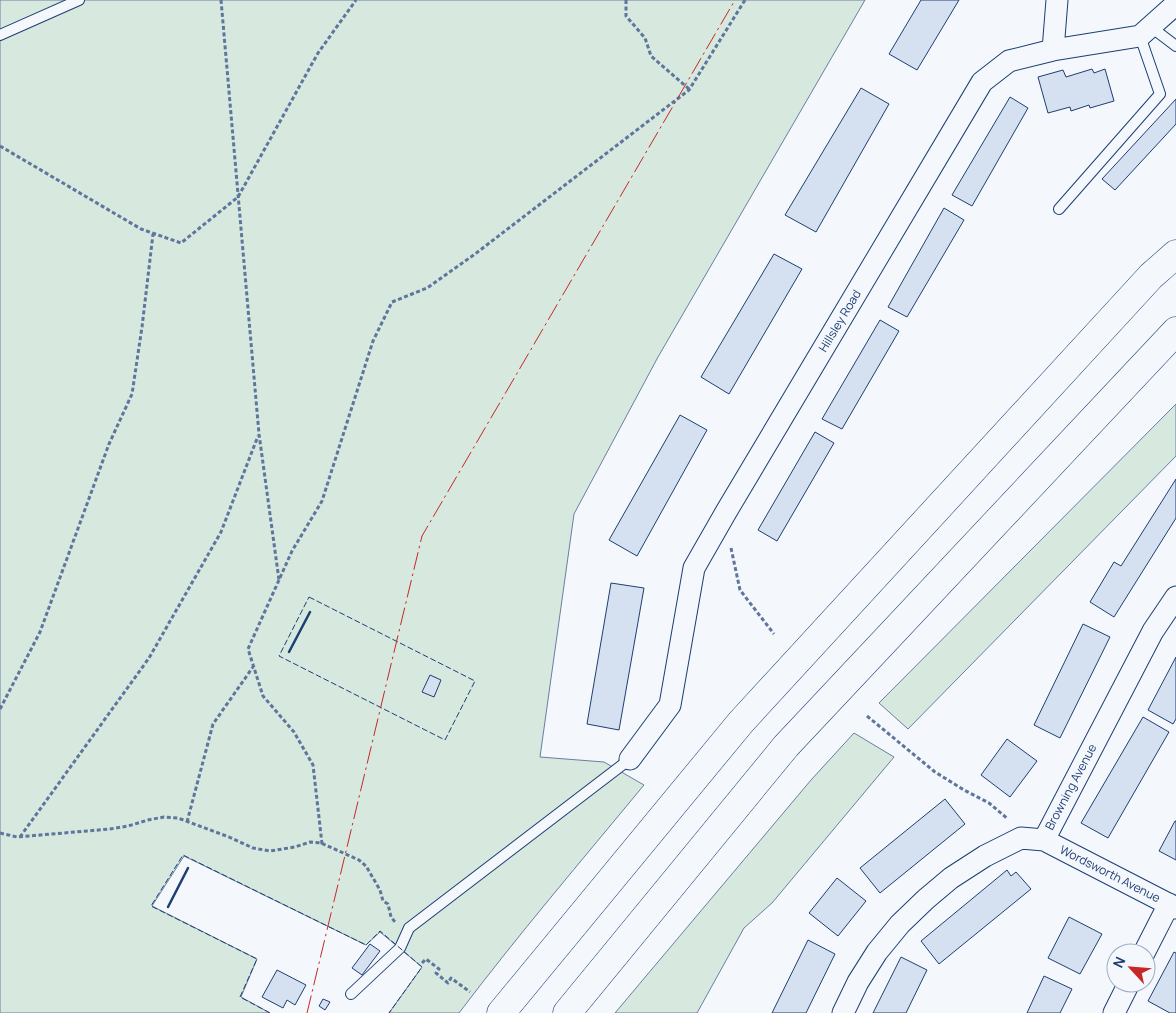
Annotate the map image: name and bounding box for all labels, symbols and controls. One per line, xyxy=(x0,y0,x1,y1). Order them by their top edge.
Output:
street label: Hillsley Road xyxy=(814,286,865,355)
street label: Browning Avenue xyxy=(1041,741,1100,833)
street label: Wordsworth Avenue xyxy=(1057,841,1163,906)
north arrow xyxy=(1106,943,1156,993)
text: N xyxy=(1108,953,1130,971)

